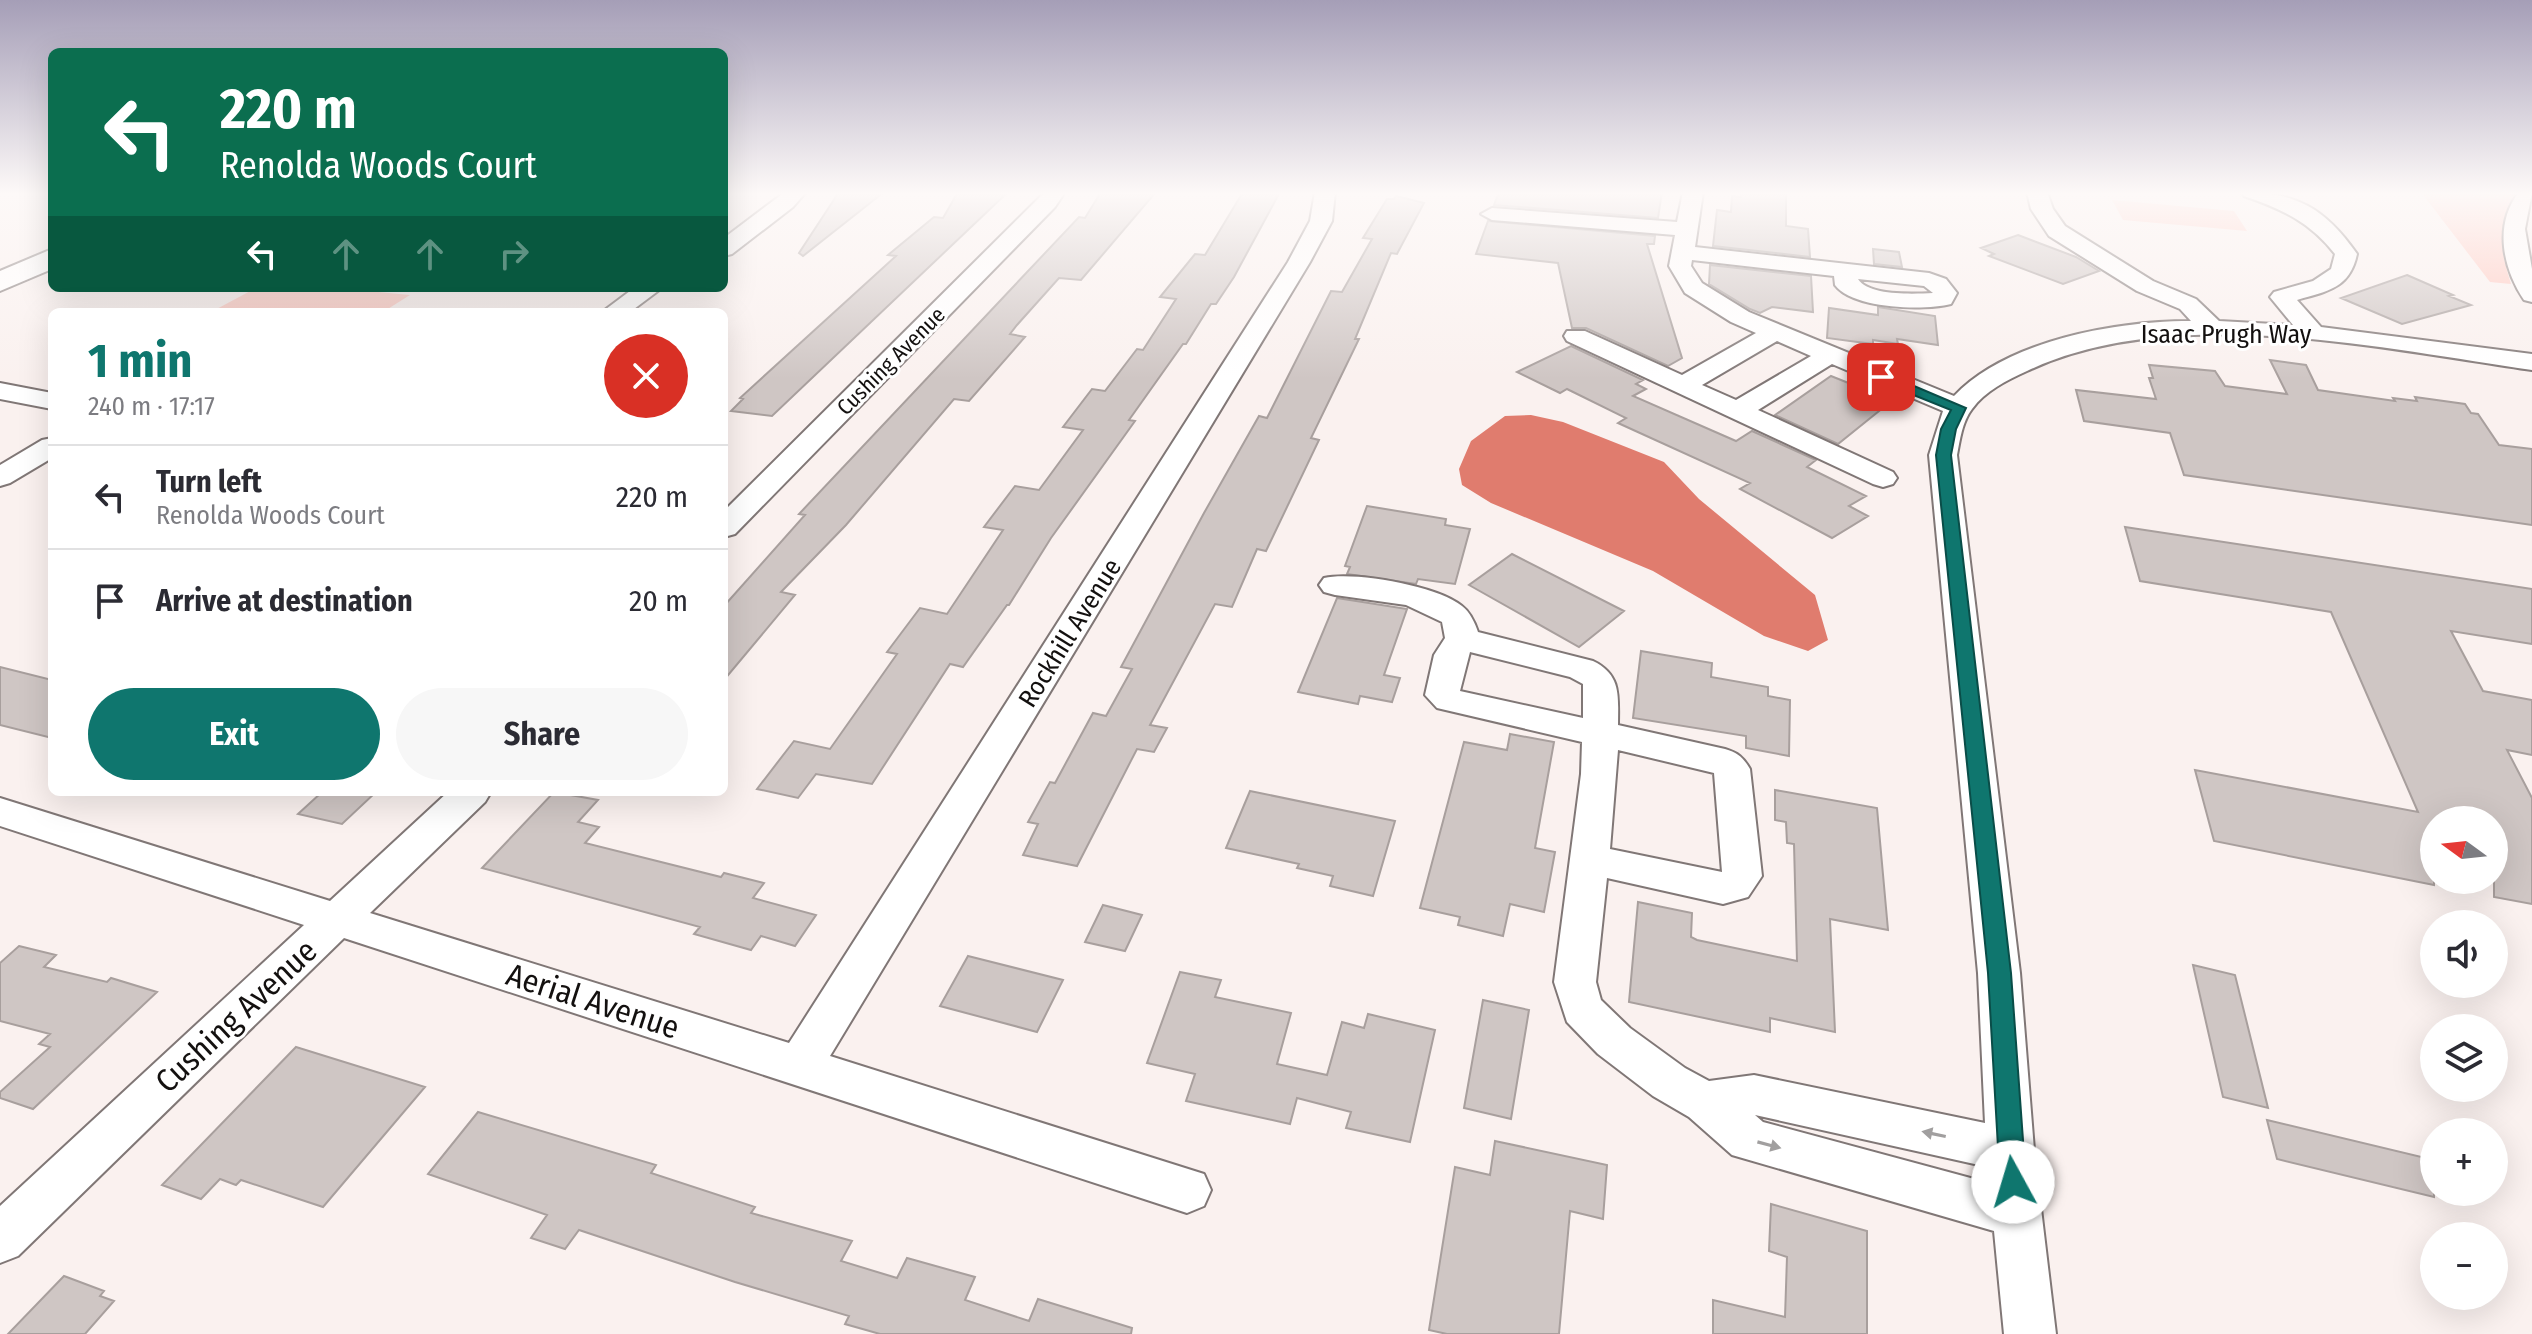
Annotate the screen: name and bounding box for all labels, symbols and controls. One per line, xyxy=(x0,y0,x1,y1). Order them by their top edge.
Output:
text: 220 m xyxy=(220,76,357,143)
icon: left xyxy=(88,80,192,184)
text: Renolda Woods Court xyxy=(220,144,537,188)
icon: left xyxy=(240,232,284,276)
icon: ahead xyxy=(324,232,368,276)
icon: ahead xyxy=(408,232,452,276)
icon: right xyxy=(492,232,536,276)
street label: Cushing Avenue xyxy=(831,301,951,421)
street label: Isaac Prugh Way xyxy=(2141,319,2312,350)
text: 1 min xyxy=(88,332,193,390)
button: close xyxy=(604,334,688,418)
pin xyxy=(1847,343,1915,411)
icon: arrive xyxy=(1859,355,1903,399)
text: 240 m · 17:17 xyxy=(88,391,215,422)
text: Turn left xyxy=(156,464,262,500)
icon: left xyxy=(88,475,132,519)
text: 220 m xyxy=(616,479,688,515)
text: Renolda Woods Court xyxy=(156,500,385,531)
street label: Rockhill Avenue xyxy=(1012,553,1128,713)
icon: arrive xyxy=(88,579,132,623)
text: Arrive at destination xyxy=(156,583,413,619)
text: 20 m xyxy=(629,583,688,619)
button: Exit xyxy=(88,688,380,780)
button: Share xyxy=(396,688,688,780)
north arrow xyxy=(2420,806,2508,894)
map controls xyxy=(2420,806,2508,1310)
button: sound xyxy=(2420,910,2508,998)
street label: Cushing Avenue xyxy=(147,932,325,1100)
street label: Aerial Avenue xyxy=(502,955,684,1047)
button: layers xyxy=(2420,1014,2508,1102)
button: + xyxy=(2420,1118,2508,1206)
one-way arrow xyxy=(1921,1127,1946,1140)
one-way arrow xyxy=(1757,1139,1781,1152)
position arrow xyxy=(1971,1140,2055,1224)
button: − xyxy=(2420,1222,2508,1310)

